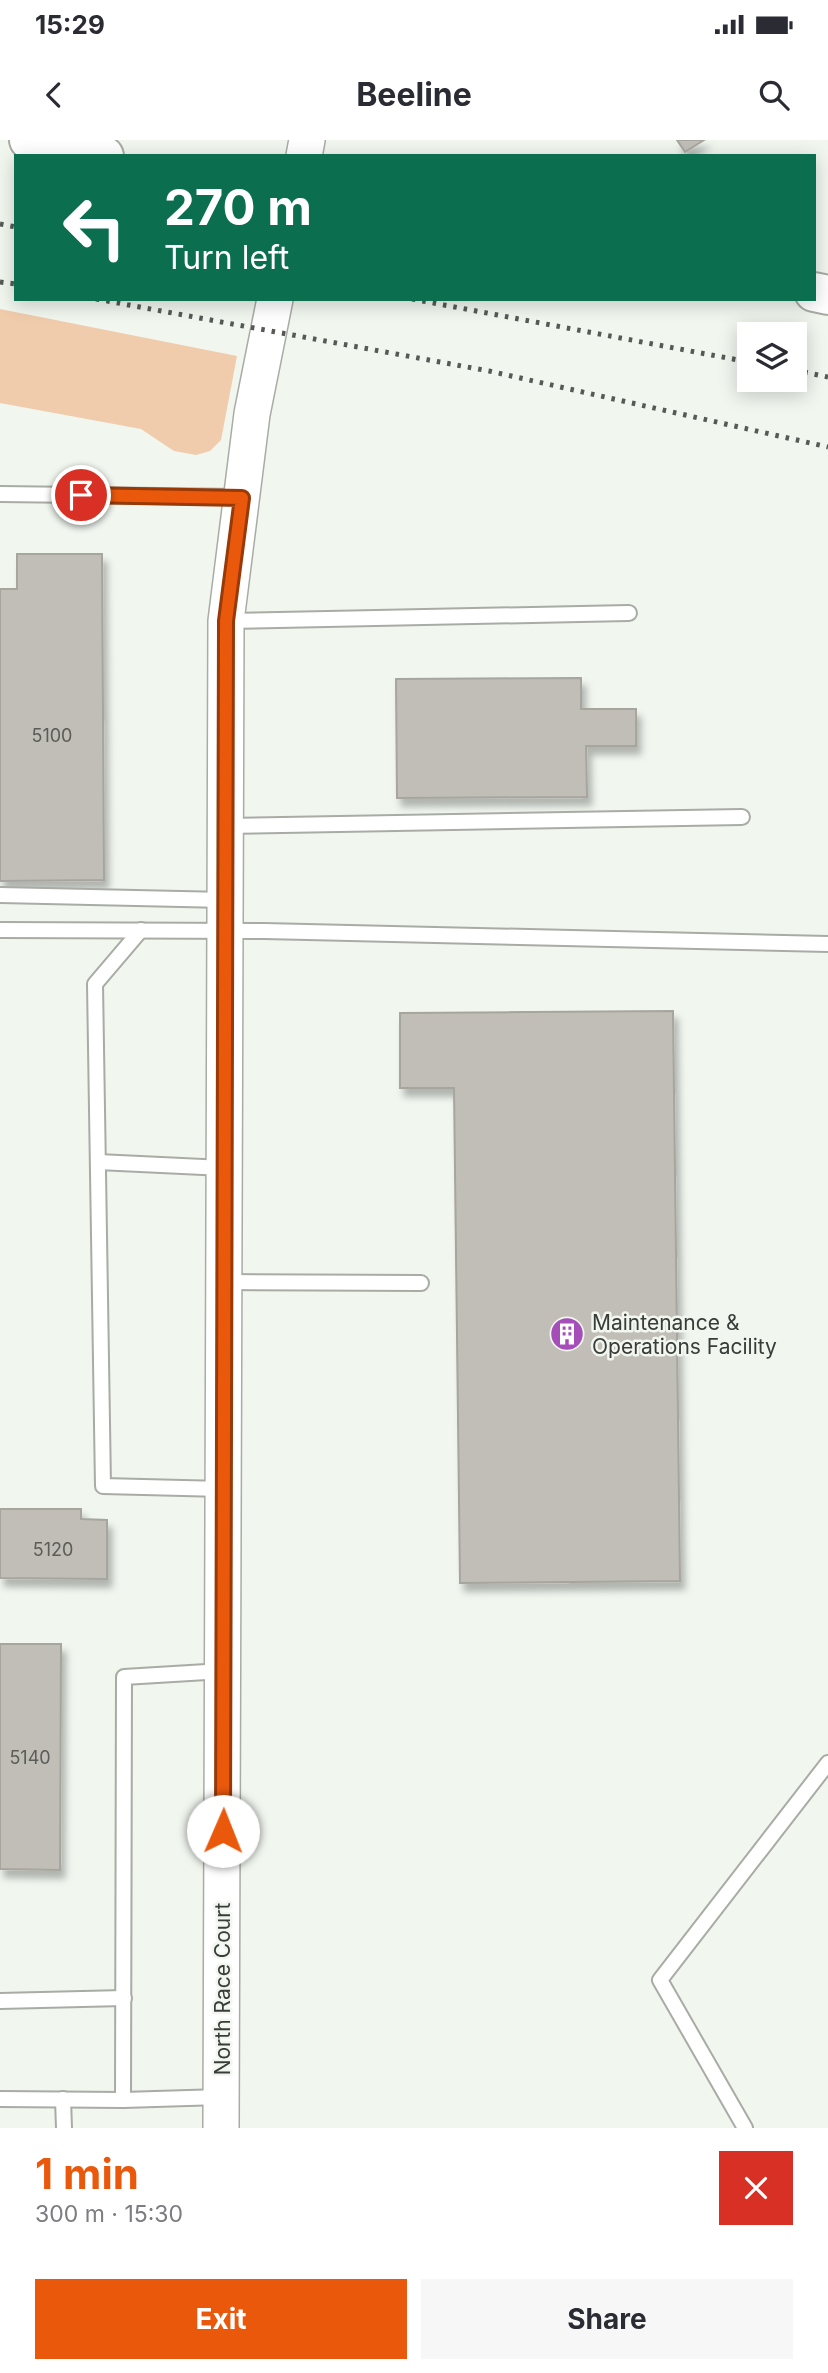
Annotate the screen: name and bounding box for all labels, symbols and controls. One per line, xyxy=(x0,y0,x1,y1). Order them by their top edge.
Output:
text: 15:29 xyxy=(35,9,105,40)
text: Beeline xyxy=(356,75,472,114)
icon: back xyxy=(35,76,73,114)
icon: search xyxy=(755,76,793,114)
text: 270 m xyxy=(164,178,312,237)
icon: left xyxy=(49,182,140,273)
text: Turn left xyxy=(164,238,289,277)
map controls xyxy=(737,322,807,392)
button: layers xyxy=(737,322,807,392)
pin xyxy=(51,465,111,525)
icon: arrive xyxy=(62,476,100,514)
house number: 5100 xyxy=(32,725,72,746)
place label: Maintenance & Operations Facility xyxy=(592,1310,777,1359)
building icon: Maintenance & Operations Facility xyxy=(548,1315,586,1353)
house number: 5120 xyxy=(33,1539,73,1560)
house number: 5140 xyxy=(9,1747,51,1768)
position arrow xyxy=(186,1794,260,1868)
street label: North Race Court xyxy=(210,1903,235,2075)
text: 1 min xyxy=(35,2148,139,2199)
button: close xyxy=(719,2151,793,2225)
text: 300 m · 15:30 xyxy=(35,2200,183,2228)
button: Exit xyxy=(35,2279,407,2359)
button: Share xyxy=(421,2279,793,2359)

